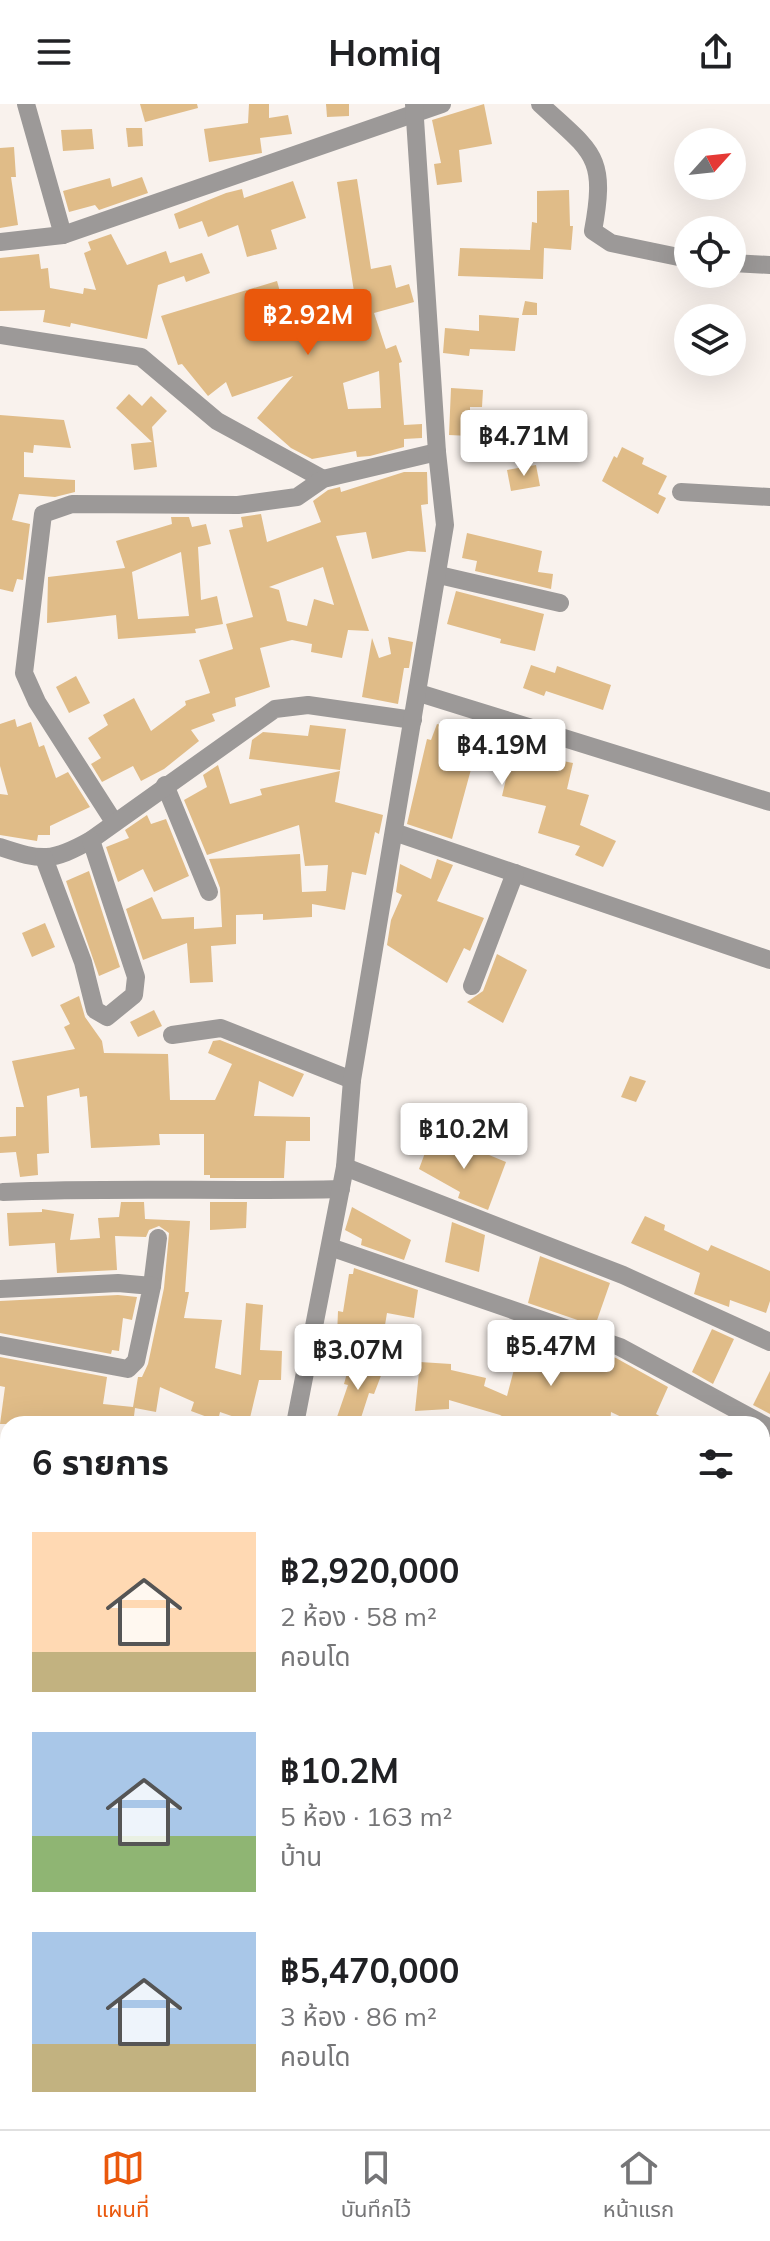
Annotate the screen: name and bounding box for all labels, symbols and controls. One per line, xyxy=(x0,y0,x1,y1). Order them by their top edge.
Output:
icon: menu xyxy=(32,30,76,74)
text: Homiq xyxy=(328,30,442,75)
icon: share xyxy=(694,30,738,74)
north arrow xyxy=(674,128,746,200)
map controls xyxy=(674,128,746,376)
button: locate xyxy=(674,216,746,288)
pin: ฿2.92M xyxy=(243,289,373,357)
text: ฿2.92M xyxy=(263,298,353,331)
button: layers xyxy=(674,304,746,376)
pin: ฿4.71M xyxy=(459,410,589,478)
text: ฿4.71M xyxy=(479,419,569,452)
pin: ฿4.19M xyxy=(437,719,567,787)
text: ฿4.19M xyxy=(457,728,547,761)
pin: ฿10.2M xyxy=(399,1103,529,1171)
text: ฿10.2M xyxy=(419,1112,509,1145)
pin: ฿5.47M xyxy=(486,1320,616,1388)
pin: ฿3.07M xyxy=(293,1324,423,1392)
text: ฿5.47M xyxy=(506,1329,596,1362)
text: ฿3.07M xyxy=(313,1333,403,1366)
text: 6 รายการ xyxy=(32,1441,169,1484)
icon: filters xyxy=(694,1442,738,1486)
text: ฿2,920,000 xyxy=(280,1549,459,1592)
icon: home xyxy=(96,1564,192,1660)
text: 2 ห้อง · 58 m² xyxy=(280,1600,437,1633)
text: คอนโด xyxy=(280,1640,351,1673)
text: ฿10.2M xyxy=(280,1749,399,1792)
icon: home xyxy=(96,1764,192,1860)
text: 5 ห้อง · 163 m² xyxy=(280,1800,452,1833)
text: บ้าน xyxy=(280,1840,322,1873)
text: ฿5,470,000 xyxy=(280,1949,459,1992)
icon: home xyxy=(96,1964,192,2060)
text: 3 ห้อง · 86 m² xyxy=(280,2000,437,2033)
text: คอนโด xyxy=(280,2040,351,2073)
tab: แผนที่ xyxy=(96,2146,149,2227)
tab: บันทึกไว้ xyxy=(341,2146,411,2227)
tab: หน้าแรก xyxy=(603,2146,674,2227)

